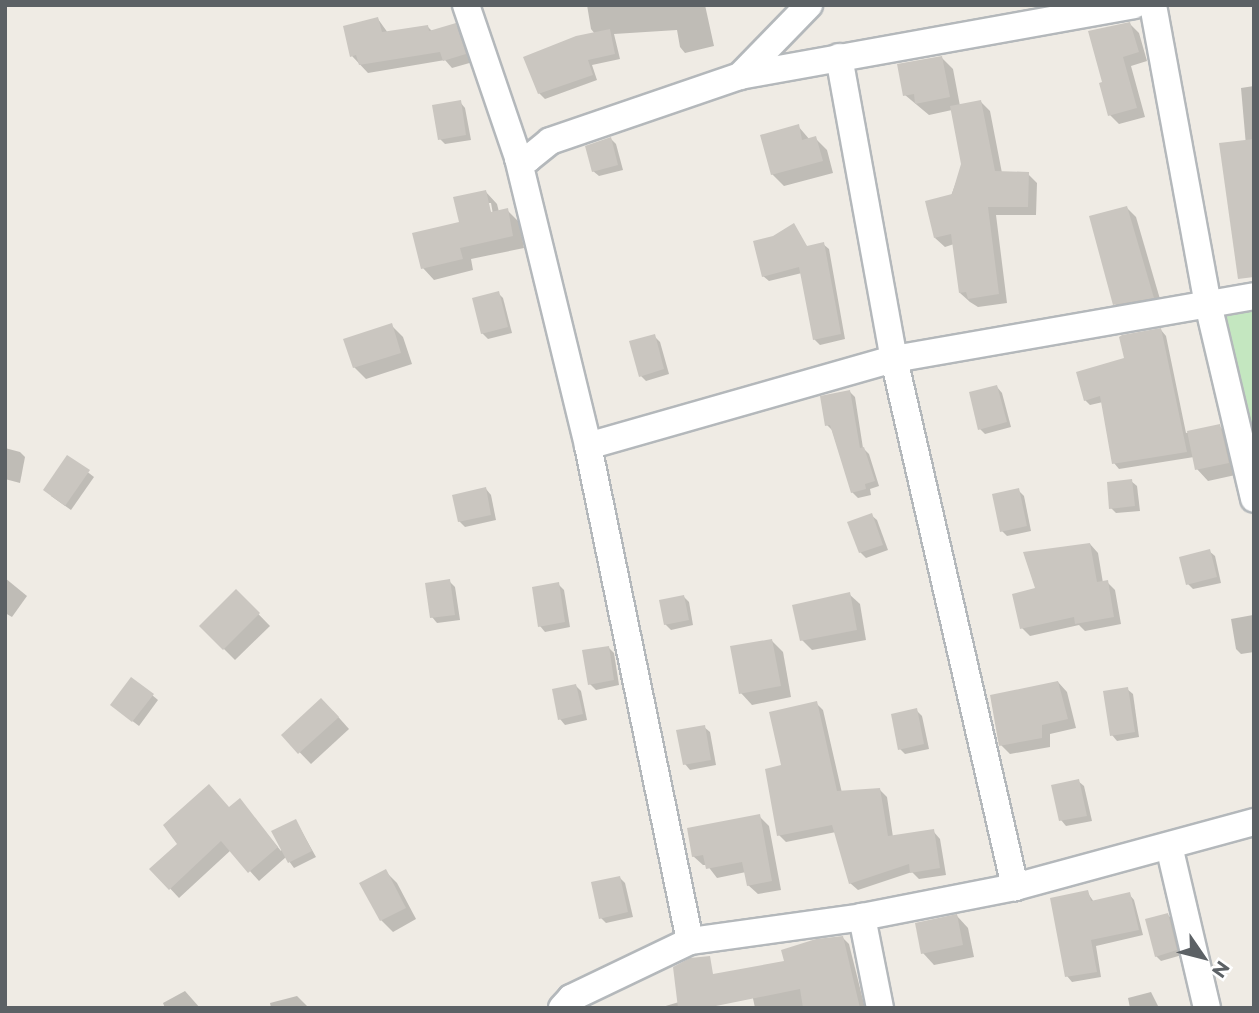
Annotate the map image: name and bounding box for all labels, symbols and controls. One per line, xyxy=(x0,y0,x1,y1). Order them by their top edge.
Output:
north arrow xyxy=(1168,922,1238,992)
text: N xyxy=(1207,956,1234,982)

